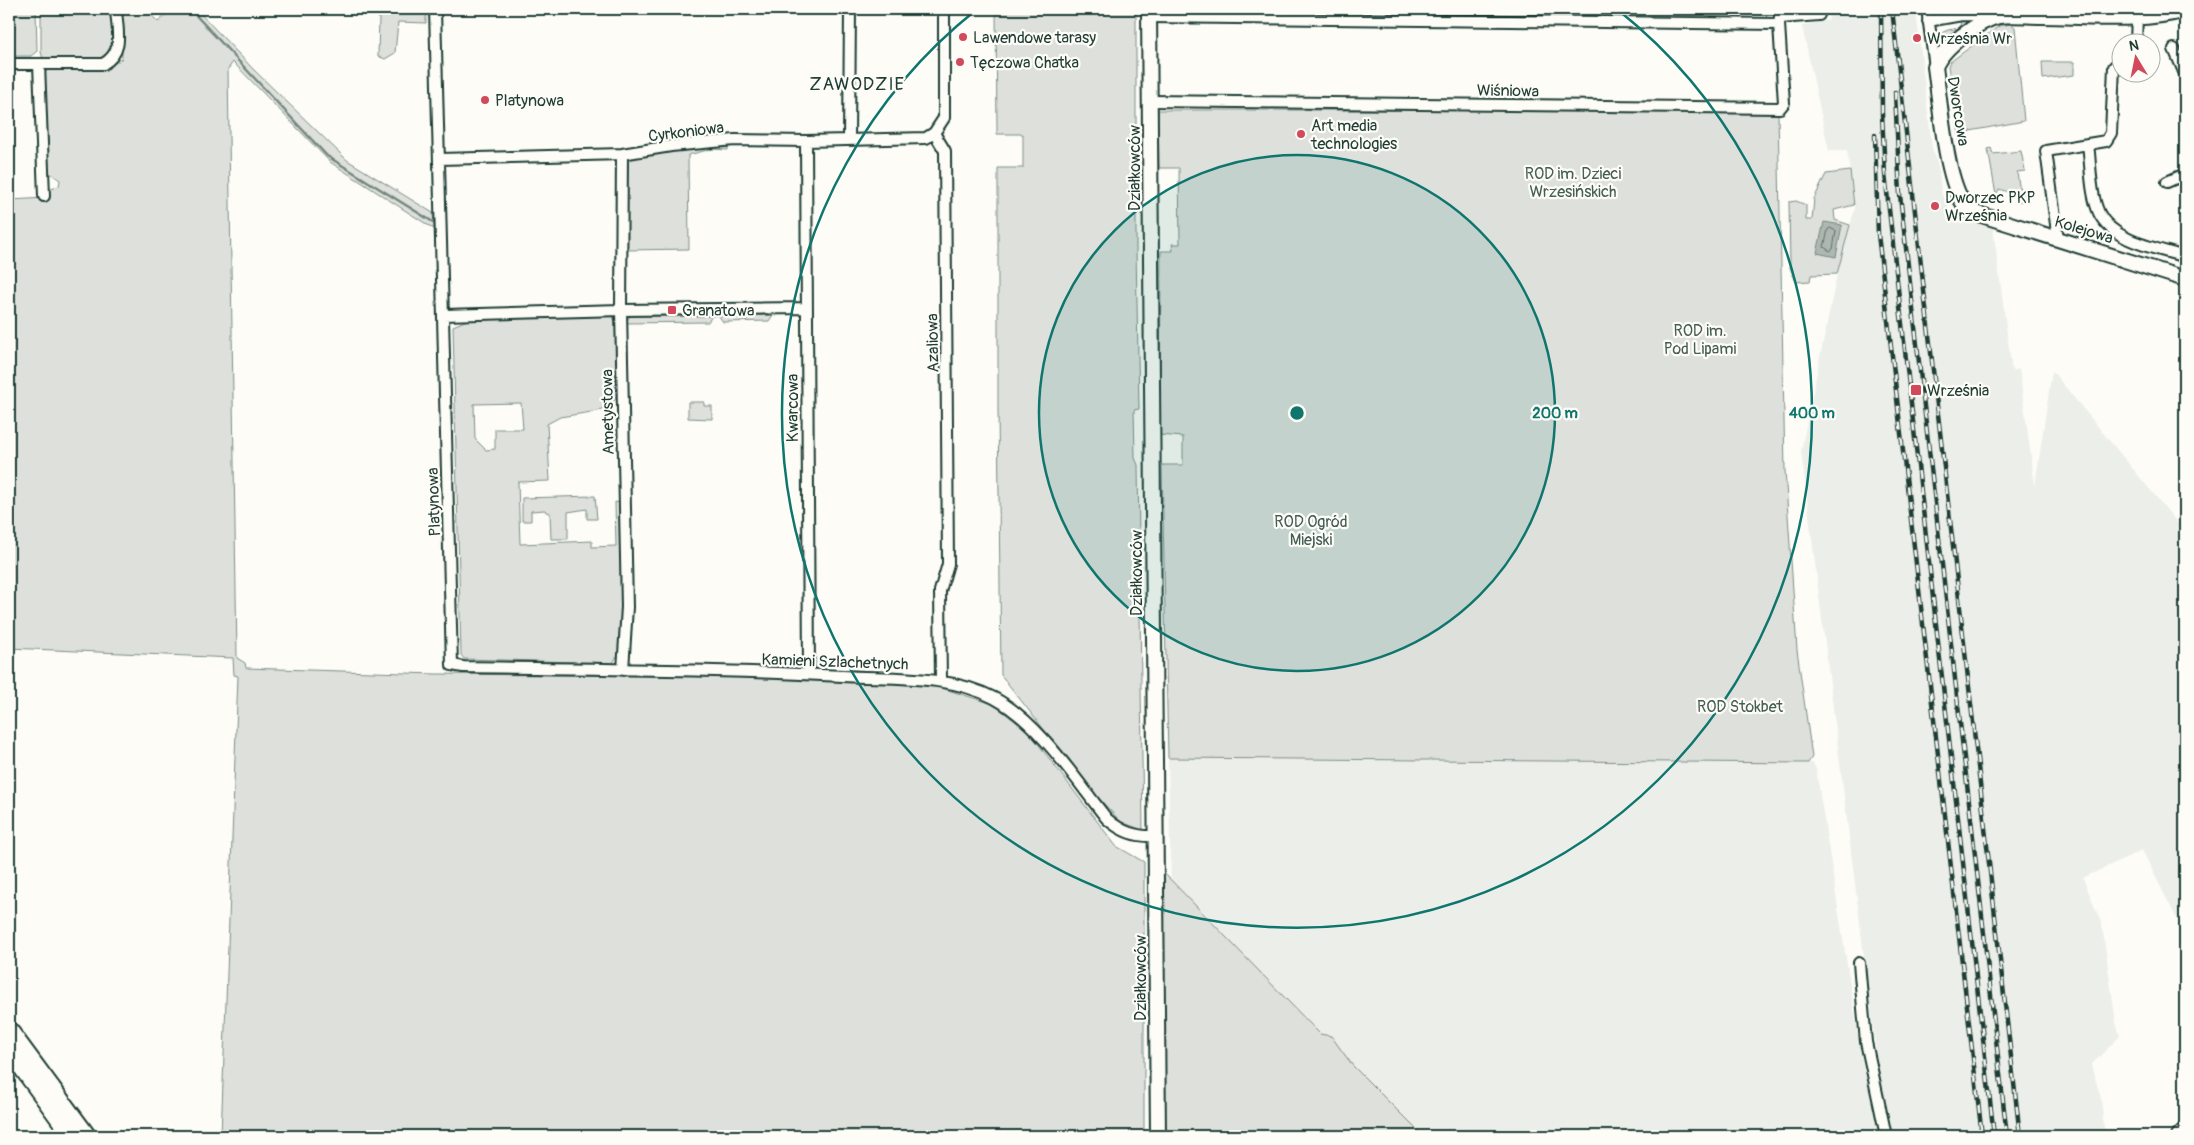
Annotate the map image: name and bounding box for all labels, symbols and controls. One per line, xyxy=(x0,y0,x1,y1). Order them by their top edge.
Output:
place label: Lawendowe tarasy xyxy=(973,28,1096,48)
place label: Września Wr xyxy=(1927,29,2012,49)
marker: Lawendowe tarasy xyxy=(957,31,969,43)
marker: Września Wr xyxy=(1911,32,1923,44)
north arrow xyxy=(2112,32,2162,82)
text: N xyxy=(2128,36,2140,55)
place label: Tęczowa Chatka xyxy=(970,53,1079,73)
marker: Tęczowa Chatka xyxy=(954,56,966,68)
district label: ZAWODZIE xyxy=(809,73,905,96)
street label: Dworcowa xyxy=(1943,75,1973,147)
street label: Wiśniowa xyxy=(1477,80,1539,102)
place label: Platynowa xyxy=(495,91,564,111)
marker: Platynowa xyxy=(479,94,491,106)
place label: Art media technologies xyxy=(1310,116,1397,154)
street label: Cyrkoniowa xyxy=(647,117,725,147)
street label: Działkowców xyxy=(1125,125,1145,211)
marker: Art media technologies xyxy=(1295,128,1307,140)
park label: ROD im. Dzieci Wrzesińskich xyxy=(1525,164,1621,202)
place label: Dworzec PKP Września xyxy=(1945,188,2035,226)
marker: Dworzec PKP Września xyxy=(1929,200,1941,212)
street label: Kolejowa xyxy=(2052,212,2115,248)
place label: Granatowa xyxy=(682,301,754,321)
marker: Granatowa xyxy=(666,304,678,316)
street label: Azaliowa xyxy=(922,313,944,373)
park label: ROD im. Pod Lipami xyxy=(1664,321,1736,359)
street label: Ametystowa xyxy=(597,369,619,455)
street label: Kwarcowa xyxy=(783,374,803,442)
place label: Września xyxy=(1927,381,1989,401)
marker: Września xyxy=(1909,383,1923,397)
centre of rings xyxy=(1288,404,1306,422)
text: 200 m xyxy=(1532,404,1578,423)
text: 400 m xyxy=(1789,404,1835,423)
street label: Platynowa xyxy=(423,467,445,537)
park label: ROD Ogród Miejski xyxy=(1274,512,1348,550)
street label: Działkowców xyxy=(1127,530,1147,616)
street label: Kamieni Szlachetnych xyxy=(761,649,909,675)
park label: ROD Stokbet xyxy=(1697,697,1784,717)
street label: Działkowców xyxy=(1131,935,1151,1021)

